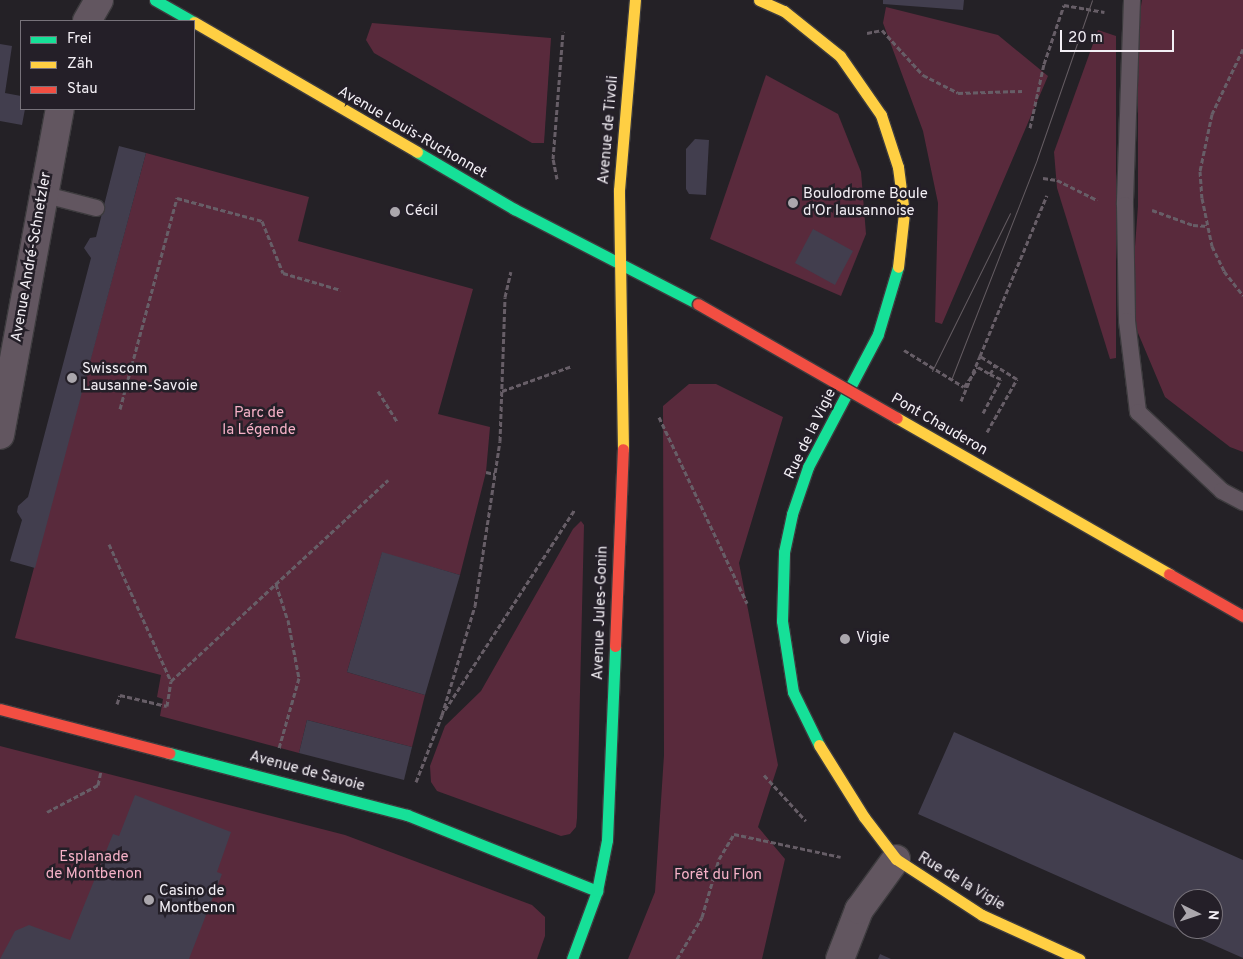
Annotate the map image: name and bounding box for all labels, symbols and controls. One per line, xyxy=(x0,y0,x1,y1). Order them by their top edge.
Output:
legend xyxy=(20,20,195,110)
scale bar xyxy=(1063,20,1177,52)
text: 20 m xyxy=(1068,29,1103,48)
text: Frei xyxy=(67,30,92,49)
text: Zäh xyxy=(67,55,93,74)
street label: Avenue de Tivoli xyxy=(595,74,623,186)
text: Stau xyxy=(67,80,98,99)
street label: Avenue Louis-Ruchonnet xyxy=(334,83,490,183)
street label: Avenue André-Schnetzler xyxy=(8,170,56,344)
place label: Boulodrome Boule d'Or lausannoise xyxy=(803,185,928,220)
marker: Boulodrome Boule d'Or lausannoise xyxy=(787,197,799,209)
place label: Cécil xyxy=(405,203,438,221)
marker: Cécil xyxy=(389,206,401,218)
place label: Swisscom Lausanne-Savoie xyxy=(82,360,198,395)
marker: Swisscom Lausanne-Savoie xyxy=(66,372,78,384)
street label: Rue de la Vigie xyxy=(781,386,841,482)
street label: Pont Chauderon xyxy=(888,390,990,460)
park label: Parc de la Légende xyxy=(222,404,296,439)
street label: Avenue Jules-Gonin xyxy=(590,545,612,681)
place label: Vigie xyxy=(856,630,890,648)
marker: Vigie xyxy=(838,632,852,646)
street label: Avenue de Savoie xyxy=(247,748,367,796)
park label: Esplanade de Montbenon xyxy=(46,848,142,883)
street label: Rue de la Vigie xyxy=(914,849,1008,915)
park label: Forêt du Flon xyxy=(674,867,762,885)
place label: Casino de Montbenon xyxy=(159,882,235,917)
north arrow xyxy=(1173,889,1223,939)
marker: Casino de Montbenon xyxy=(143,894,155,906)
text: N xyxy=(1204,909,1221,921)

